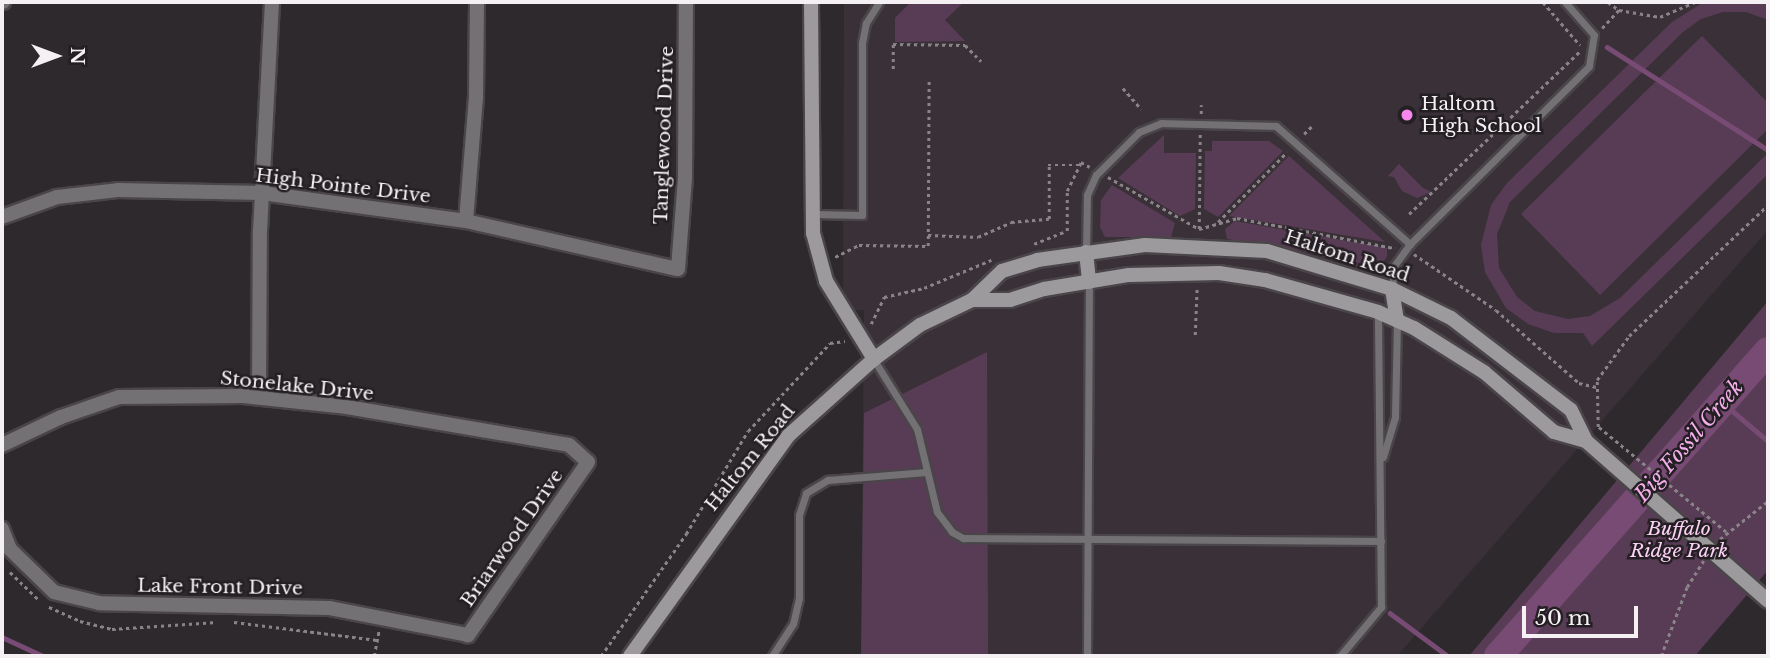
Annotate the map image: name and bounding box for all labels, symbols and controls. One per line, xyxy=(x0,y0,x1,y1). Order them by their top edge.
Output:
north arrow xyxy=(21,21,91,91)
street label: Tanglewood Drive xyxy=(649,45,679,225)
text: N xyxy=(66,47,89,65)
place label: Haltom High School xyxy=(1421,93,1541,137)
marker: Haltom High School xyxy=(1399,107,1415,123)
street label: High Pointe Drive xyxy=(254,164,432,208)
street label: Haltom Road xyxy=(1282,225,1412,287)
street label: Stonelake Drive xyxy=(219,367,375,405)
water label: Big Fossil Creek xyxy=(1629,375,1749,507)
street label: Haltom Road xyxy=(700,400,800,516)
street label: Briarwood Drive xyxy=(456,465,568,611)
park label: Buffalo Ridge Park xyxy=(1630,518,1728,562)
street label: Lake Front Drive xyxy=(137,574,303,600)
scale bar xyxy=(1525,592,1640,636)
text: 50 m xyxy=(1535,605,1590,631)

